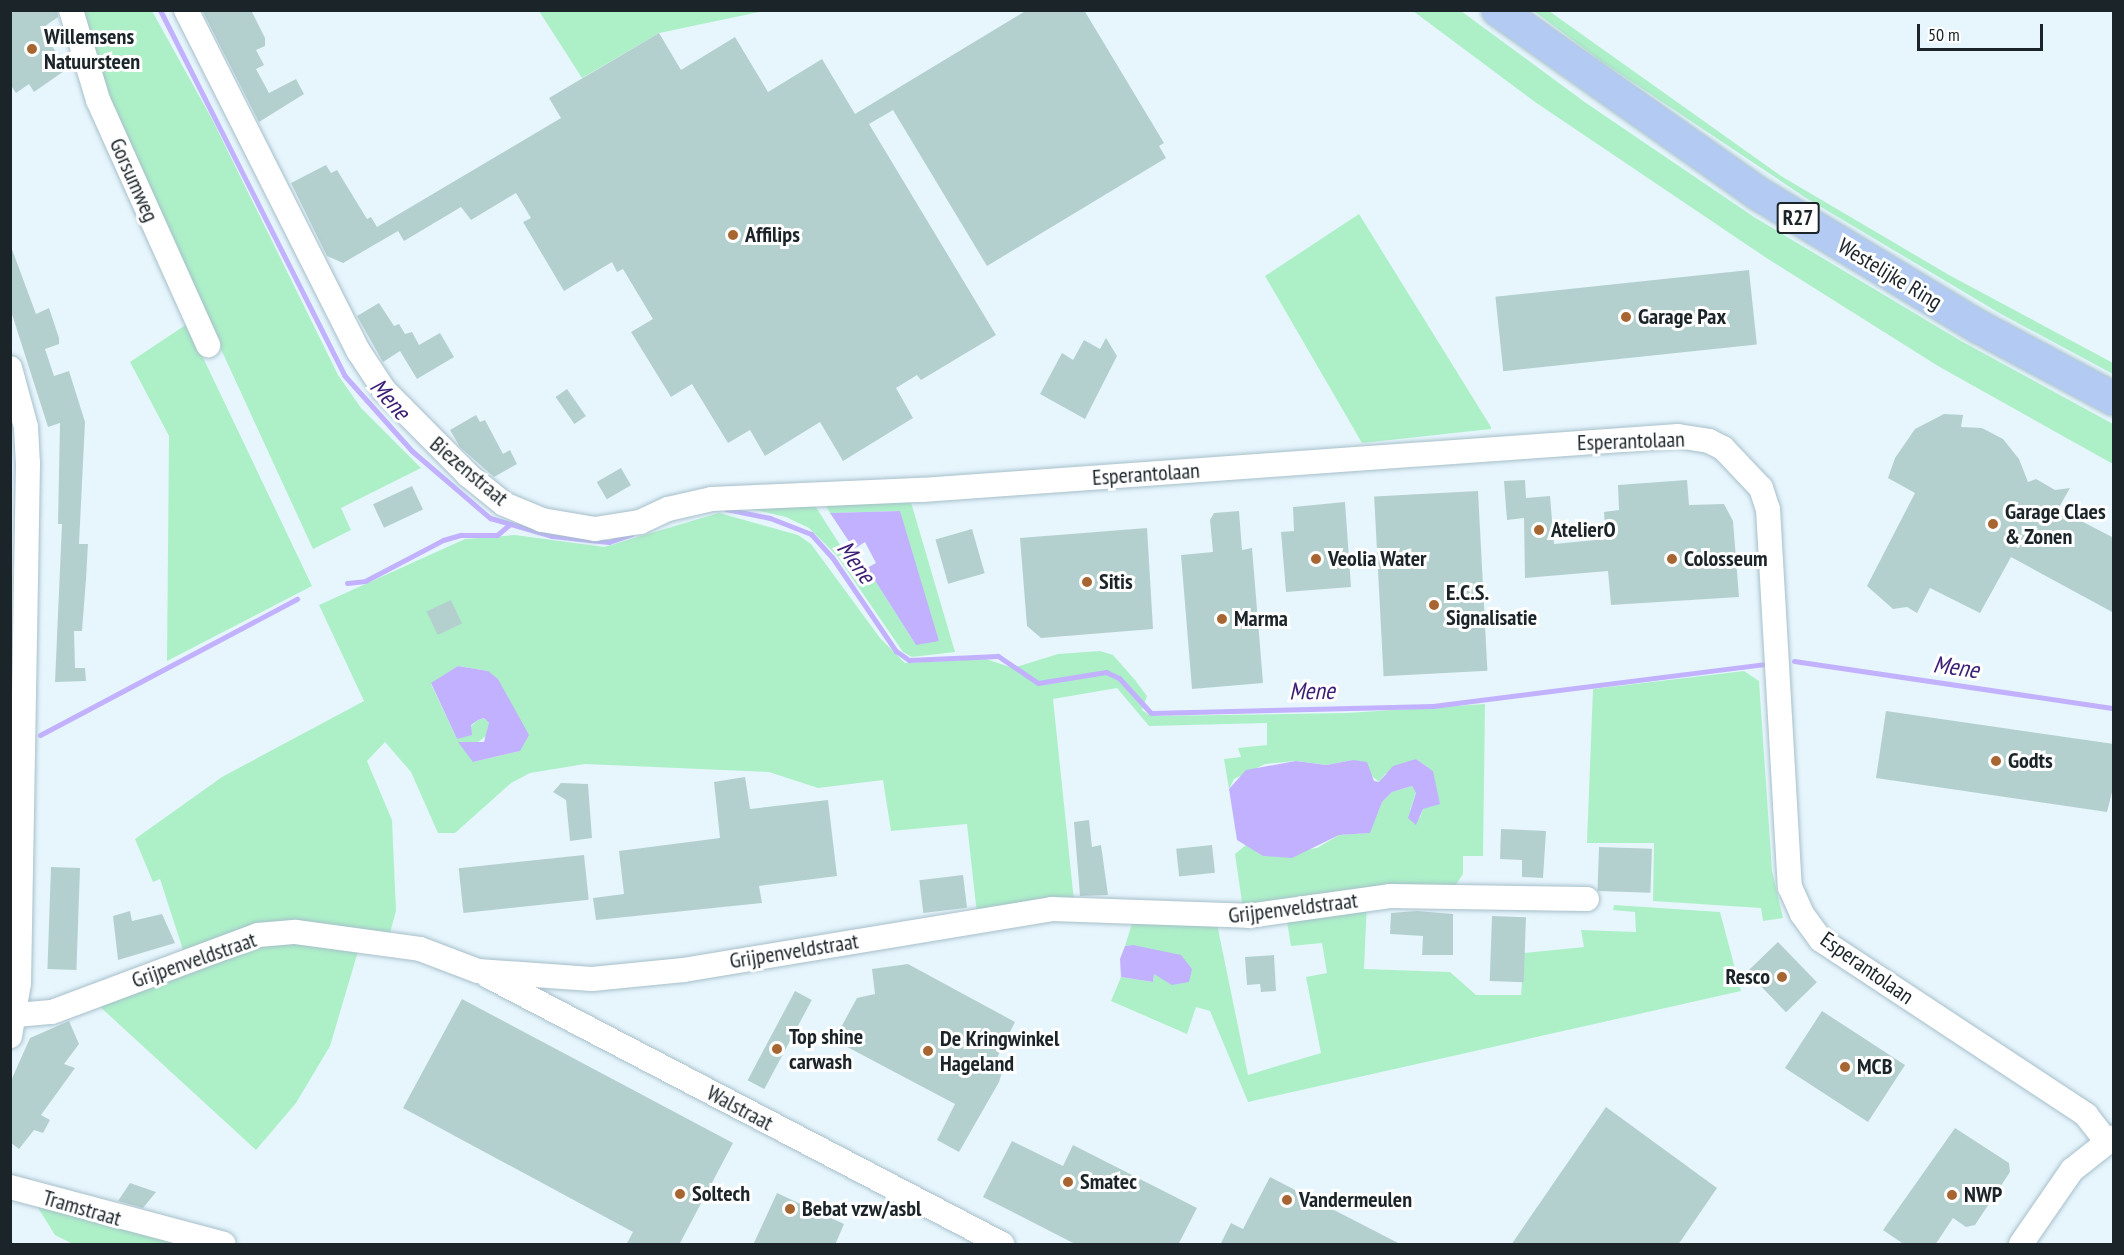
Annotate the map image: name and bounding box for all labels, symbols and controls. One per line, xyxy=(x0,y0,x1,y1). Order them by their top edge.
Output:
scale bar xyxy=(1920,12,2046,50)
place label: Willemsens Natuursteen xyxy=(44,23,140,74)
text: 50 m xyxy=(1928,23,1960,46)
marker: Willemsens Natuursteen xyxy=(25,42,39,56)
street label: Gorsumweg xyxy=(104,134,164,226)
road number: R27 xyxy=(1776,200,1820,236)
place label: Affilips xyxy=(745,222,800,248)
marker: Affilips xyxy=(726,228,740,242)
street label: Westelijke Ring xyxy=(1833,233,1947,315)
place label: Garage Pax xyxy=(1638,304,1726,330)
marker: Garage Pax xyxy=(1619,310,1633,324)
water label: Mene xyxy=(364,372,416,426)
street label: Esperantolaan xyxy=(1577,426,1685,456)
street label: Biezenstraat xyxy=(425,431,513,511)
street label: Esperantolaan xyxy=(1091,457,1201,491)
place label: Garage Claes & Zonen xyxy=(2005,498,2106,550)
place label: AtelierO xyxy=(1551,517,1616,543)
marker: Garage Claes & Zonen xyxy=(1986,517,2000,531)
marker: AtelierO xyxy=(1532,523,1546,537)
water label: Mene xyxy=(831,535,881,589)
place label: Veolia Water xyxy=(1328,546,1427,572)
place label: Colosseum xyxy=(1684,546,1768,572)
marker: Veolia Water xyxy=(1309,552,1323,566)
marker: Colosseum xyxy=(1665,552,1679,566)
place label: Sitis xyxy=(1099,569,1133,595)
marker: Sitis xyxy=(1080,575,1094,589)
place label: E.C.S. Signalisatie xyxy=(1446,579,1537,630)
marker: E.C.S. Signalisatie xyxy=(1427,598,1441,612)
place label: Marma xyxy=(1234,606,1288,632)
marker: Marma xyxy=(1215,612,1229,626)
water label: Mene xyxy=(1931,650,1981,684)
water label: Mene xyxy=(1289,676,1335,706)
place label: Godts xyxy=(2008,748,2053,774)
marker: Godts xyxy=(1989,754,2003,768)
street label: Grijpenveldstraat xyxy=(1227,887,1359,929)
street label: Grijpenveldstraat xyxy=(128,926,260,994)
street label: Esperantolaan xyxy=(1815,926,1919,1010)
street label: Grijpenveldstraat xyxy=(728,928,860,974)
place label: Resco xyxy=(1725,964,1770,990)
marker: Resco xyxy=(1775,970,1789,984)
place label: Top shine carwash xyxy=(789,1023,863,1074)
place label: De Kringwinkel Hageland xyxy=(940,1025,1059,1076)
marker: Top shine carwash xyxy=(770,1042,784,1056)
marker: De Kringwinkel Hageland xyxy=(921,1044,935,1058)
place label: MCB xyxy=(1857,1054,1892,1080)
marker: MCB xyxy=(1838,1060,1852,1074)
street label: Walstraat xyxy=(702,1080,778,1136)
place label: Smatec xyxy=(1080,1169,1137,1195)
marker: Smatec xyxy=(1061,1175,1075,1189)
place label: Soltech xyxy=(692,1181,750,1207)
place label: NWP xyxy=(1964,1182,2002,1208)
street label: Tramstraat xyxy=(40,1184,124,1232)
marker: Soltech xyxy=(673,1187,687,1201)
place label: Vandermeulen xyxy=(1299,1187,1412,1213)
marker: NWP xyxy=(1945,1188,1959,1202)
marker: Vandermeulen xyxy=(1280,1193,1294,1207)
place label: Bebat vzw/asbl xyxy=(802,1196,922,1222)
marker: Bebat vzw/asbl xyxy=(783,1202,797,1216)

